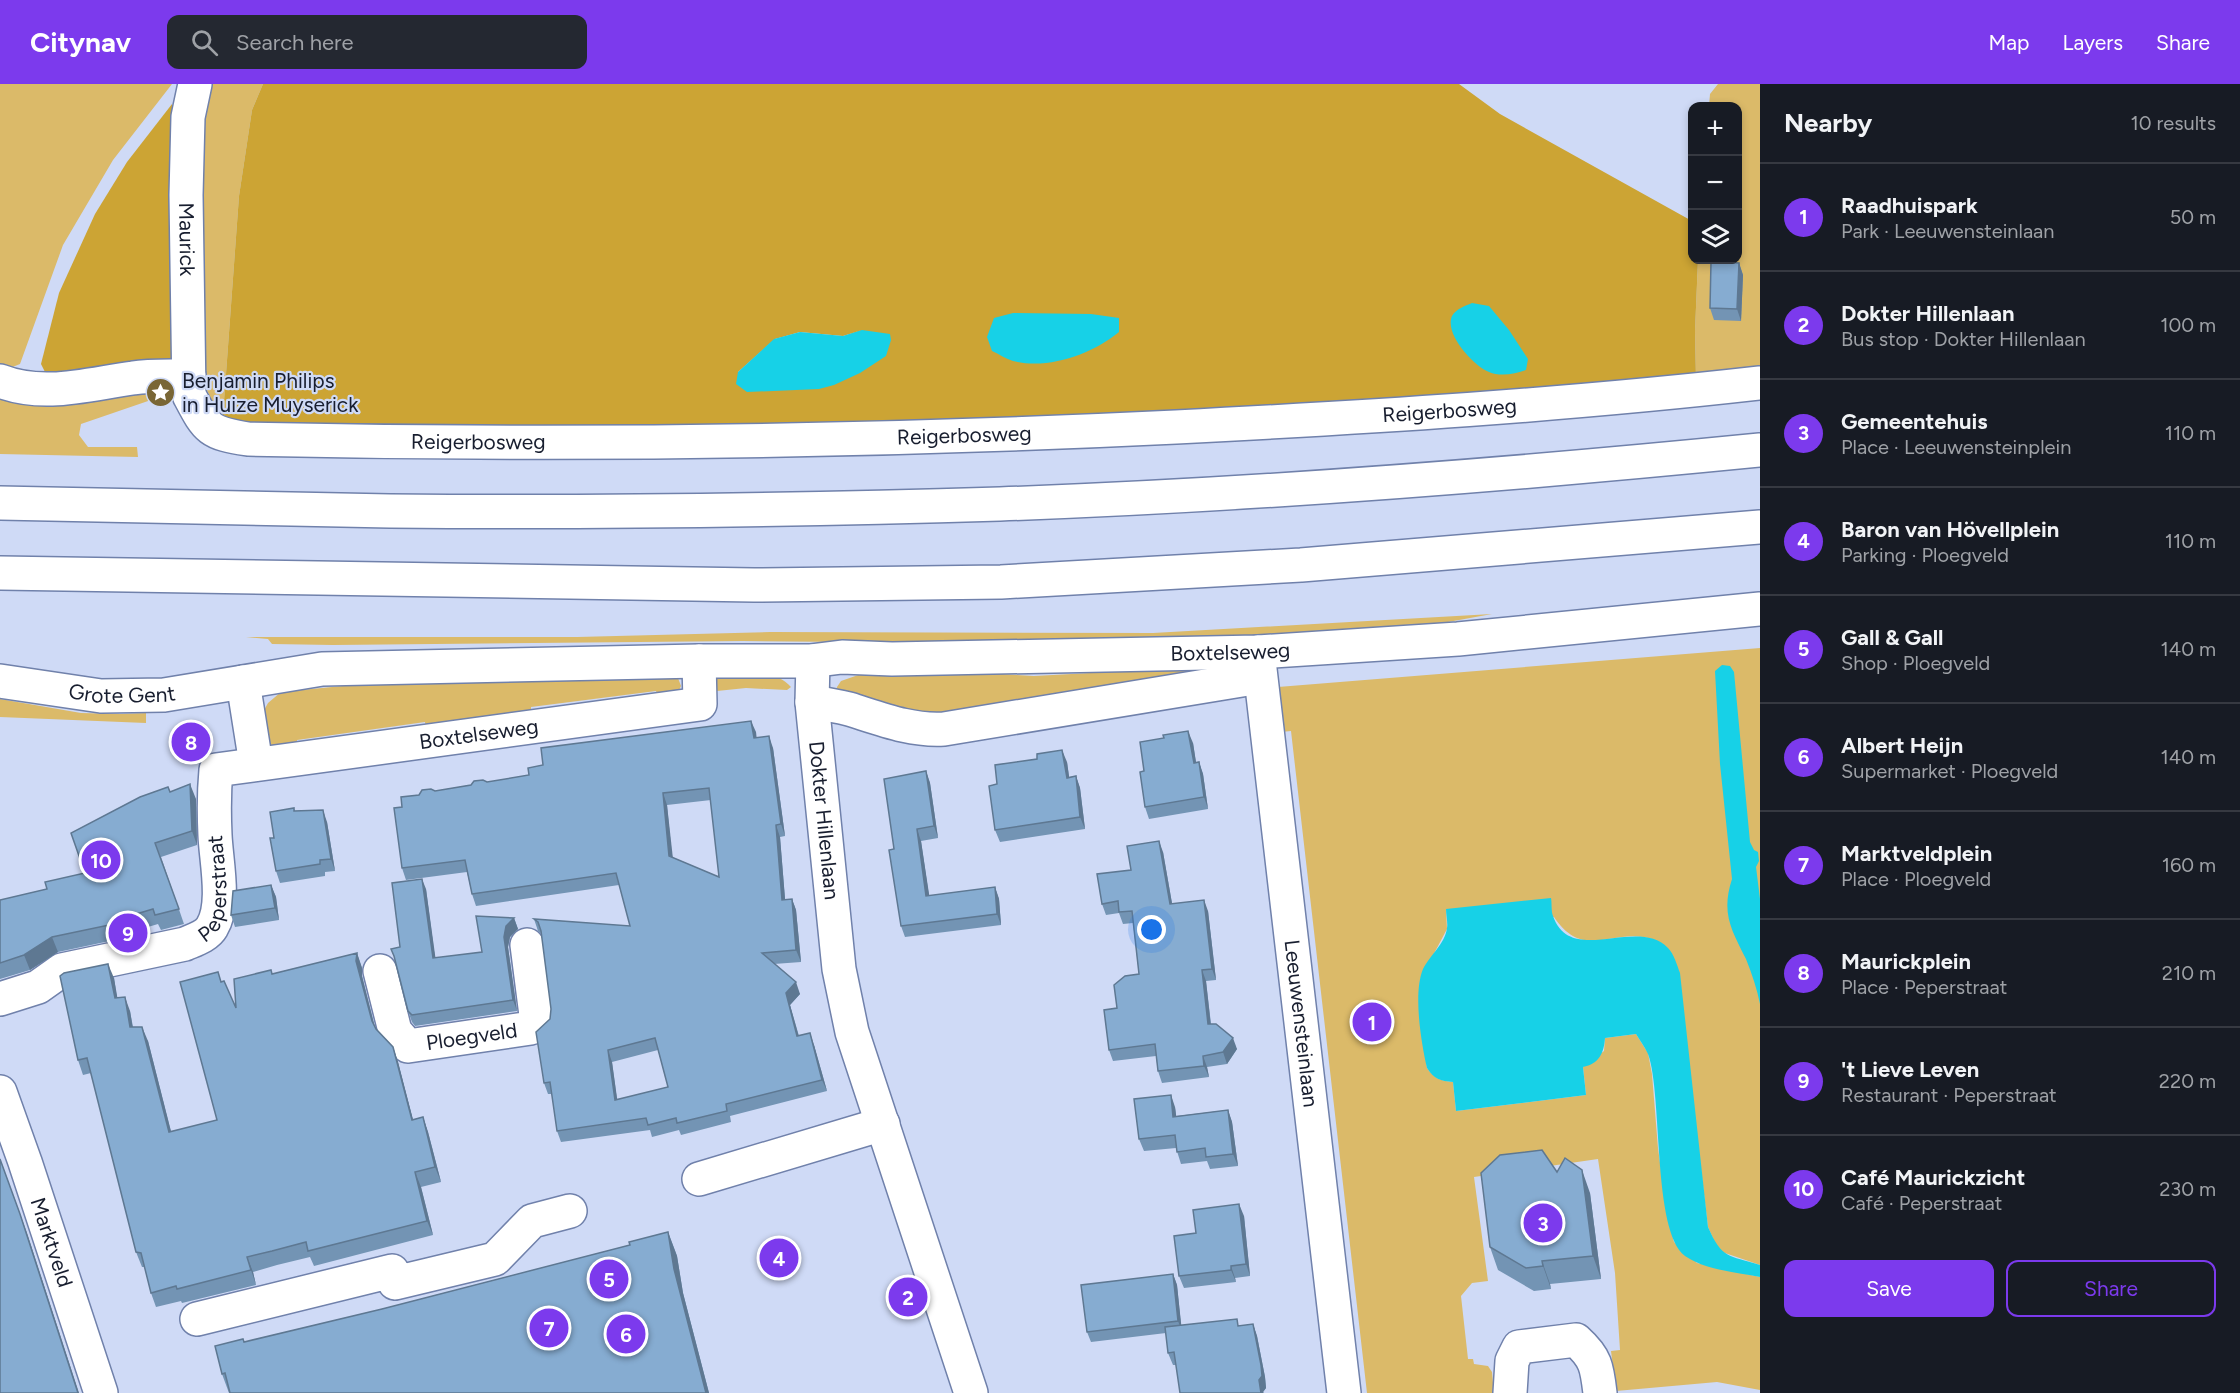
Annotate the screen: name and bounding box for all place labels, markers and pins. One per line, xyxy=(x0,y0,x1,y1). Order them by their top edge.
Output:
place label: Benjamin Philips in Huize Muyserick xyxy=(182,368,359,417)
place icon: Benjamin Philips in Huize Muyserick xyxy=(145,377,177,409)
pin: 8 xyxy=(172,720,210,764)
pin: 10 xyxy=(82,838,120,882)
pin: 9 xyxy=(108,910,148,956)
pin: 1 xyxy=(1352,1000,1392,1044)
pin: 3 xyxy=(1524,1200,1562,1246)
pin: 4 xyxy=(760,1236,798,1280)
pin: 5 xyxy=(590,1256,628,1302)
pin: 2 xyxy=(888,1274,928,1320)
pin: 7 xyxy=(530,1306,568,1350)
pin: 6 xyxy=(606,1312,646,1356)

